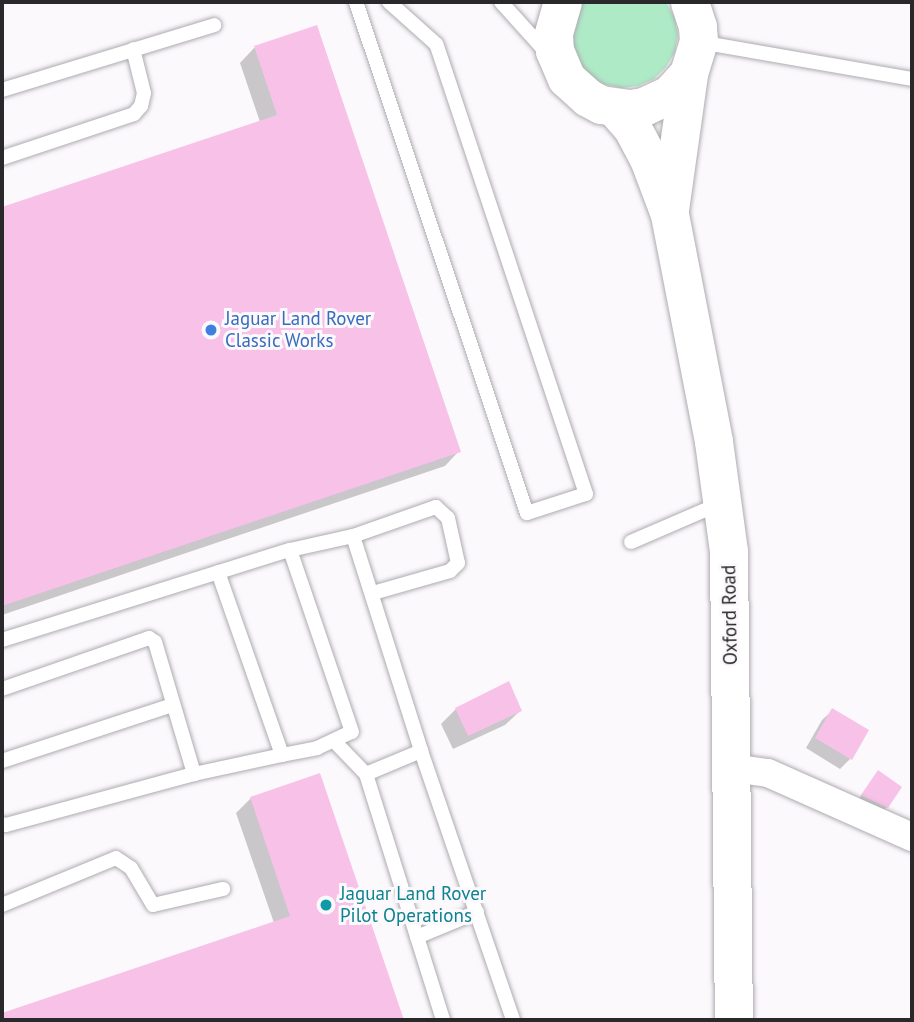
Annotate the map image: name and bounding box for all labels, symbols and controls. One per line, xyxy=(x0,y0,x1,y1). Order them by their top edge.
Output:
place label: Jaguar Land Rover Classic Works xyxy=(225,308,371,352)
marker: Jaguar Land Rover Classic Works xyxy=(203,322,219,338)
street label: Oxford Road xyxy=(718,565,742,665)
place label: Jaguar Land Rover Pilot Operations xyxy=(340,883,486,927)
marker: Jaguar Land Rover Pilot Operations xyxy=(318,897,334,913)

